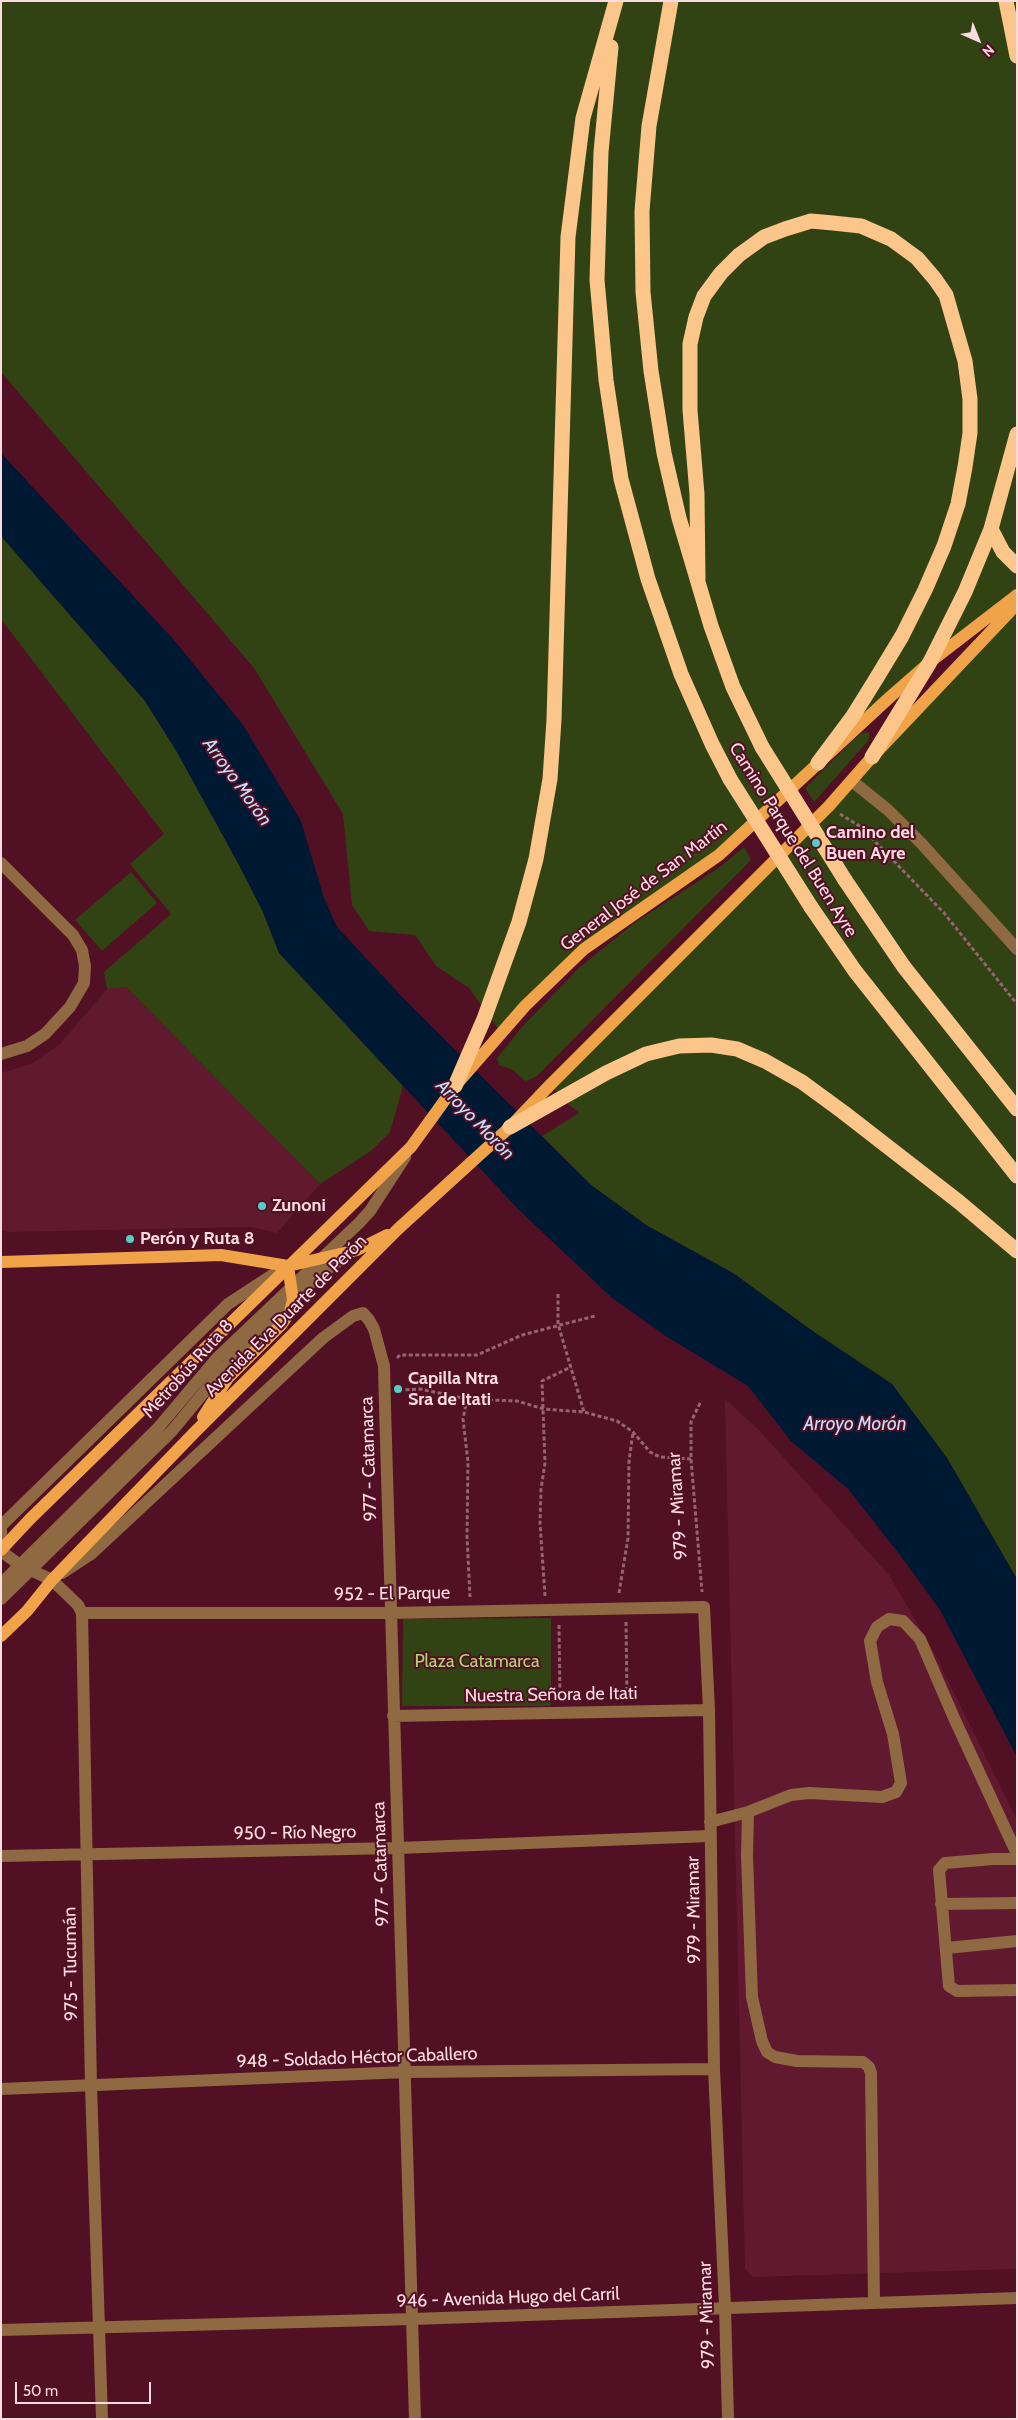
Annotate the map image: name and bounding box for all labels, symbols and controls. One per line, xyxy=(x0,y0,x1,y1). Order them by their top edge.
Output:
north arrow xyxy=(953,15,1003,65)
text: N xyxy=(979,41,998,61)
water label: Arroyo Morón xyxy=(197,734,277,830)
street label: Camino Parque del Buen Ayre xyxy=(724,739,862,941)
street label: General José de San Martín xyxy=(556,816,732,956)
place label: Camino del Buen Ayre xyxy=(826,822,914,864)
marker: Camino del Buen Ayre xyxy=(810,837,822,849)
water label: Arroyo Morón xyxy=(431,1075,519,1165)
place label: Zunoni xyxy=(272,1195,326,1217)
marker: Zunoni xyxy=(256,1200,268,1212)
place label: Perón y Ruta 8 xyxy=(140,1228,255,1250)
street label: Avenida Eva Duarte de Perón xyxy=(201,1231,371,1401)
marker: Perón y Ruta 8 xyxy=(124,1233,136,1245)
street label: Metrobús Ruta 8 xyxy=(138,1315,238,1423)
place label: Capilla Ntra Sra de Itati xyxy=(408,1368,499,1410)
marker: Capilla Ntra Sra de Itati xyxy=(392,1383,404,1395)
street label: 977 - Catamarca xyxy=(356,1396,382,1522)
water label: Arroyo Morón xyxy=(803,1413,907,1435)
street label: 979 - Miramar xyxy=(663,1451,693,1561)
street label: 952 - El Parque xyxy=(334,1582,450,1606)
park label: Plaza Catamarca xyxy=(414,1651,540,1673)
street label: Nuestra Señora de Itati xyxy=(464,1683,638,1707)
street label: 977 - Catamarca xyxy=(368,1801,394,1927)
street label: 950 - Río Negro xyxy=(233,1821,357,1845)
street label: 979 - Miramar xyxy=(682,1856,706,1964)
street label: 975 - Tucumán xyxy=(59,1907,83,2021)
street label: 948 - Soldado Héctor Caballero xyxy=(236,2043,478,2073)
street label: 979 - Miramar xyxy=(694,2261,720,2369)
street label: 946 - Avenida Hugo del Carril xyxy=(396,2283,620,2313)
scale bar xyxy=(18,2372,154,2404)
text: 50 m xyxy=(23,2382,58,2400)

